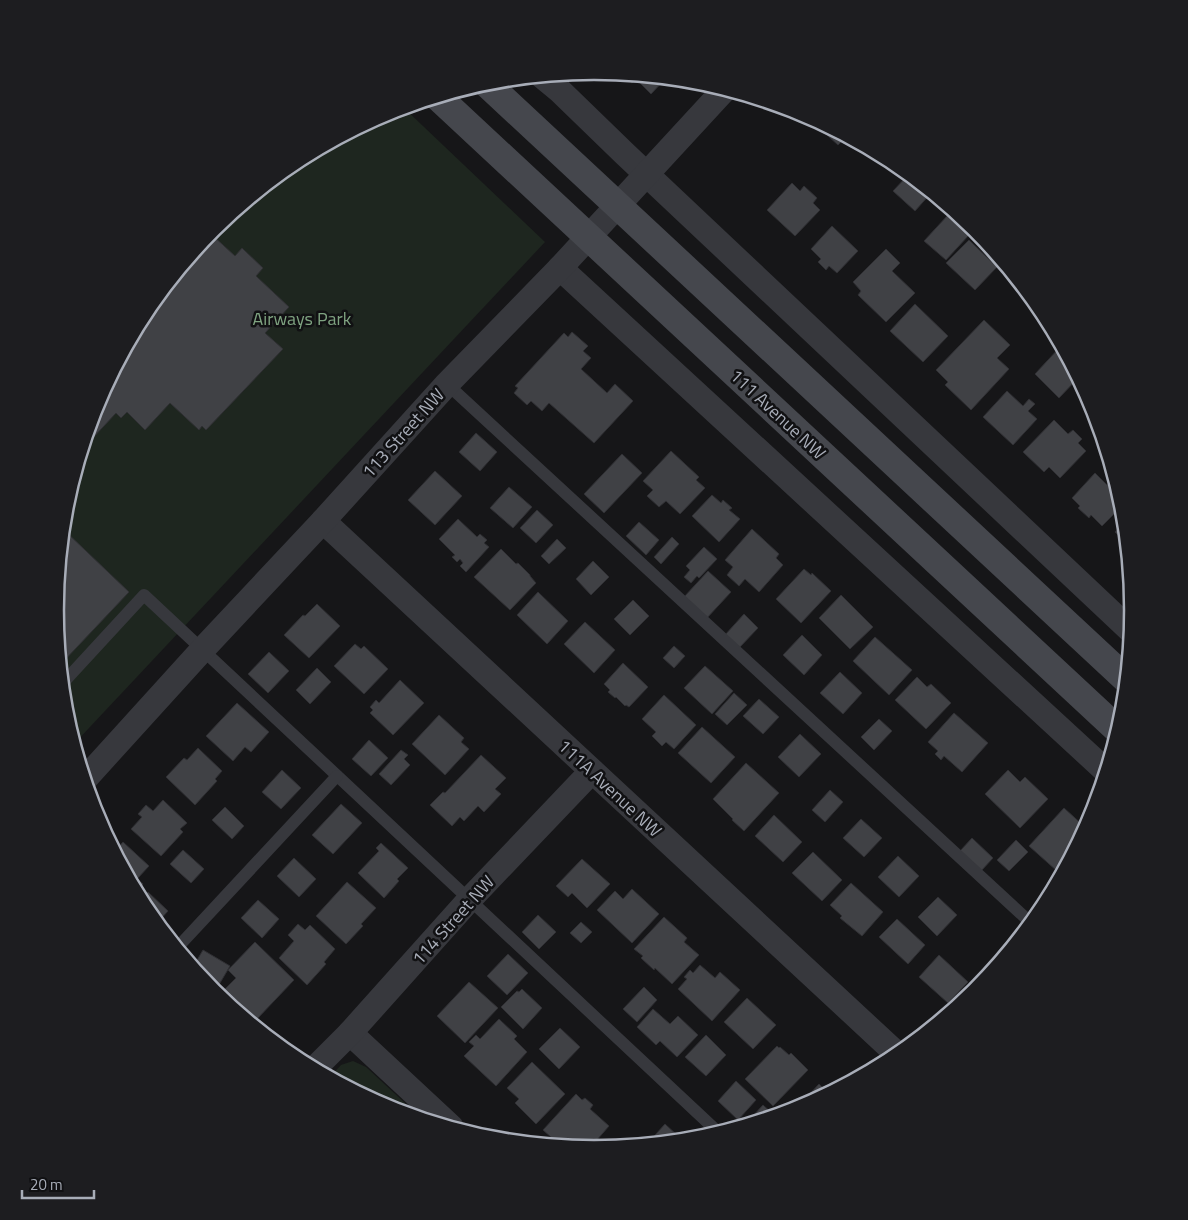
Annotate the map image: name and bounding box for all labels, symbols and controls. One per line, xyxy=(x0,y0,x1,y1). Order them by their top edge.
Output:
park label: Airways Park xyxy=(253,305,352,332)
street label: 111 Avenue NW xyxy=(724,362,832,466)
street label: 113 Street NW xyxy=(355,382,451,484)
street label: 111A Avenue NW xyxy=(552,733,668,843)
street label: 114 Street NW xyxy=(405,869,501,971)
scale bar xyxy=(22,1168,95,1200)
text: 20 m xyxy=(30,1173,63,1196)

